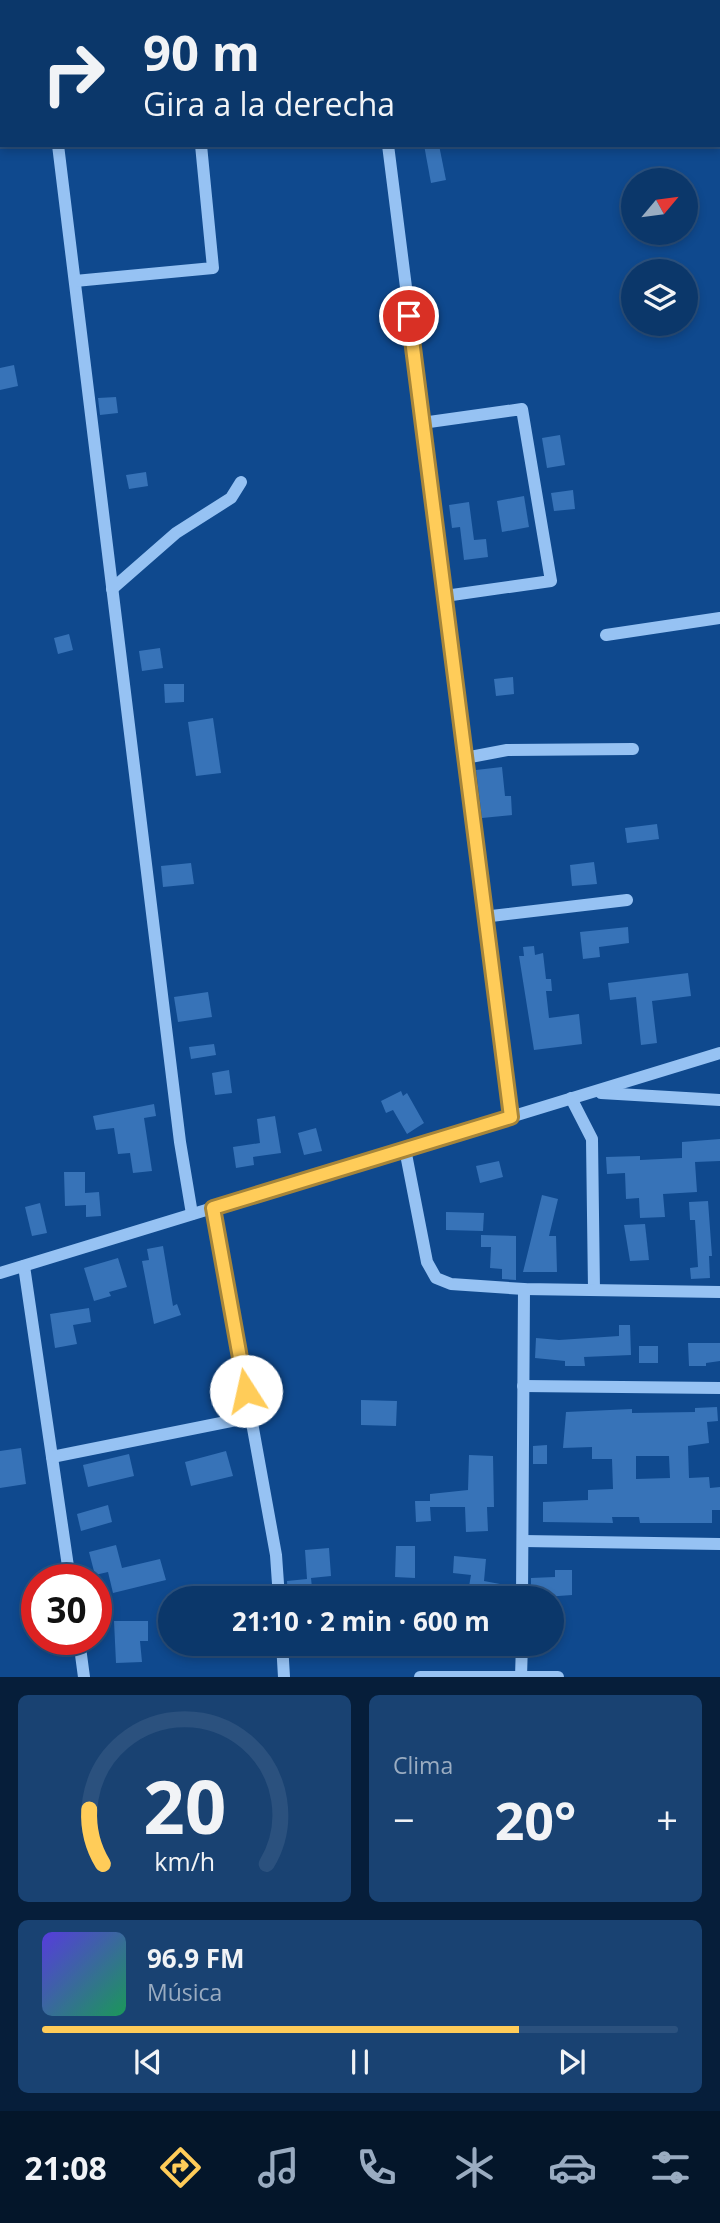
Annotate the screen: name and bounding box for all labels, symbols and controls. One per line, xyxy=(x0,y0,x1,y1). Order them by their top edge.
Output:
text: 90 m xyxy=(143,19,260,85)
icon: right xyxy=(28,28,119,119)
text: Gira a la derecha xyxy=(143,82,395,125)
north arrow xyxy=(621,168,698,245)
map controls xyxy=(621,168,698,336)
button: layers xyxy=(621,259,698,336)
pin xyxy=(379,286,439,346)
icon: arrive xyxy=(390,297,428,335)
position arrow xyxy=(209,1354,283,1428)
speed limit sign: 30 xyxy=(21,1564,112,1655)
text: 21:10 · 2 min · 600 m xyxy=(232,1603,490,1639)
text: Clima xyxy=(393,1749,453,1781)
text: 20 xyxy=(143,1757,226,1856)
text: 20° xyxy=(495,1784,576,1855)
text: − xyxy=(393,1793,415,1845)
text: + xyxy=(656,1793,678,1845)
text: km/h xyxy=(154,1844,215,1878)
text: 96.9 FM xyxy=(147,1940,245,1976)
text: Música xyxy=(147,1976,222,2008)
icon: previous xyxy=(129,2043,167,2081)
icon: pause xyxy=(341,2043,379,2081)
icon: next xyxy=(553,2043,591,2081)
icon: directions xyxy=(156,2143,205,2192)
icon: music xyxy=(254,2143,303,2192)
icon: phone xyxy=(352,2143,401,2192)
icon: climate xyxy=(450,2143,499,2192)
icon: car xyxy=(548,2143,597,2192)
icon: filters xyxy=(646,2143,695,2192)
text: 21:08 xyxy=(25,2146,107,2189)

